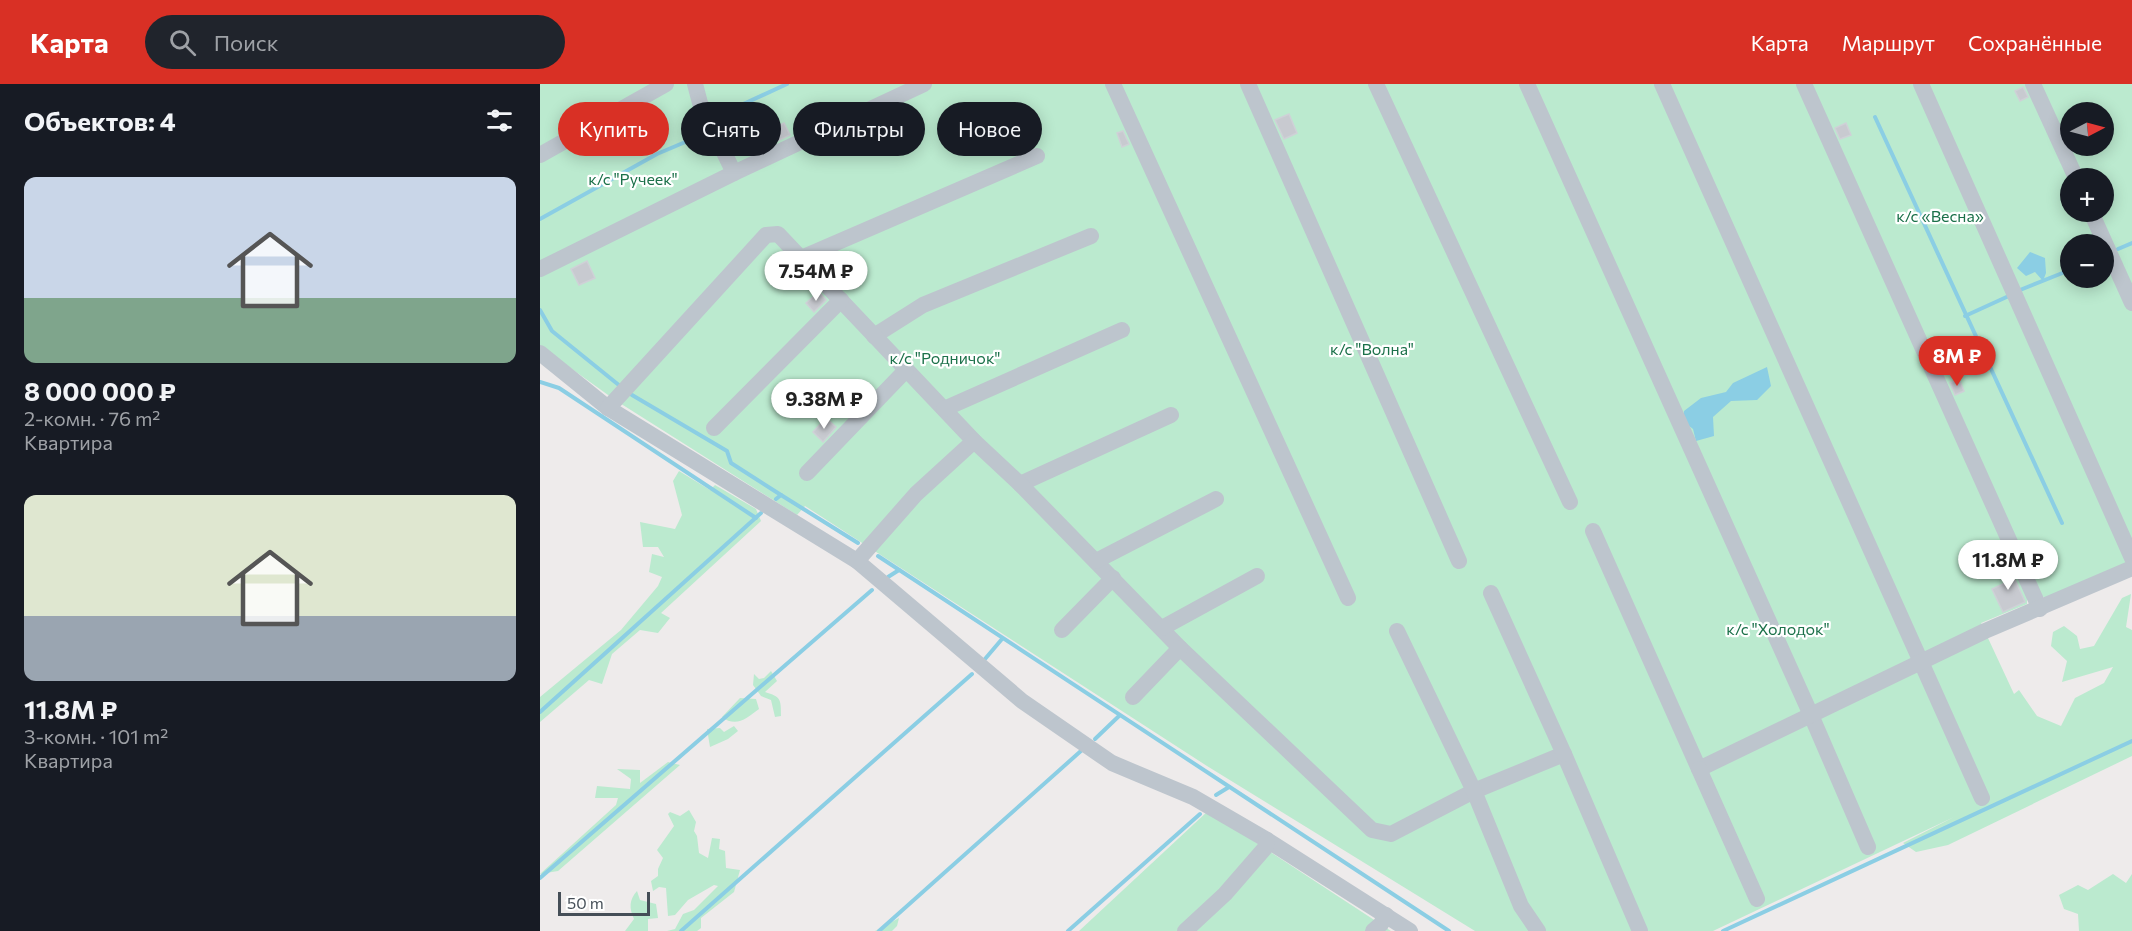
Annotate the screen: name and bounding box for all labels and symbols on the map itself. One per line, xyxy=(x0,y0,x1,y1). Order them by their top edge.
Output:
north arrow xyxy=(2060,102,2114,156)
park label: к/с "Ручеек" xyxy=(588,169,678,188)
park label: к/с «Весна» xyxy=(1896,206,1984,225)
pin: 7.54M ₽ xyxy=(761,251,871,302)
pin: 8M ₽ xyxy=(1921,336,1993,387)
park label: к/с "Волна" xyxy=(1330,339,1414,358)
park label: к/с "Родничок" xyxy=(890,348,1000,367)
pin: 9.38M ₽ xyxy=(769,379,879,430)
pin: 11.8M ₽ xyxy=(1953,540,2063,591)
park label: к/с "Холодок" xyxy=(1726,619,1830,638)
scale bar xyxy=(558,889,650,916)

